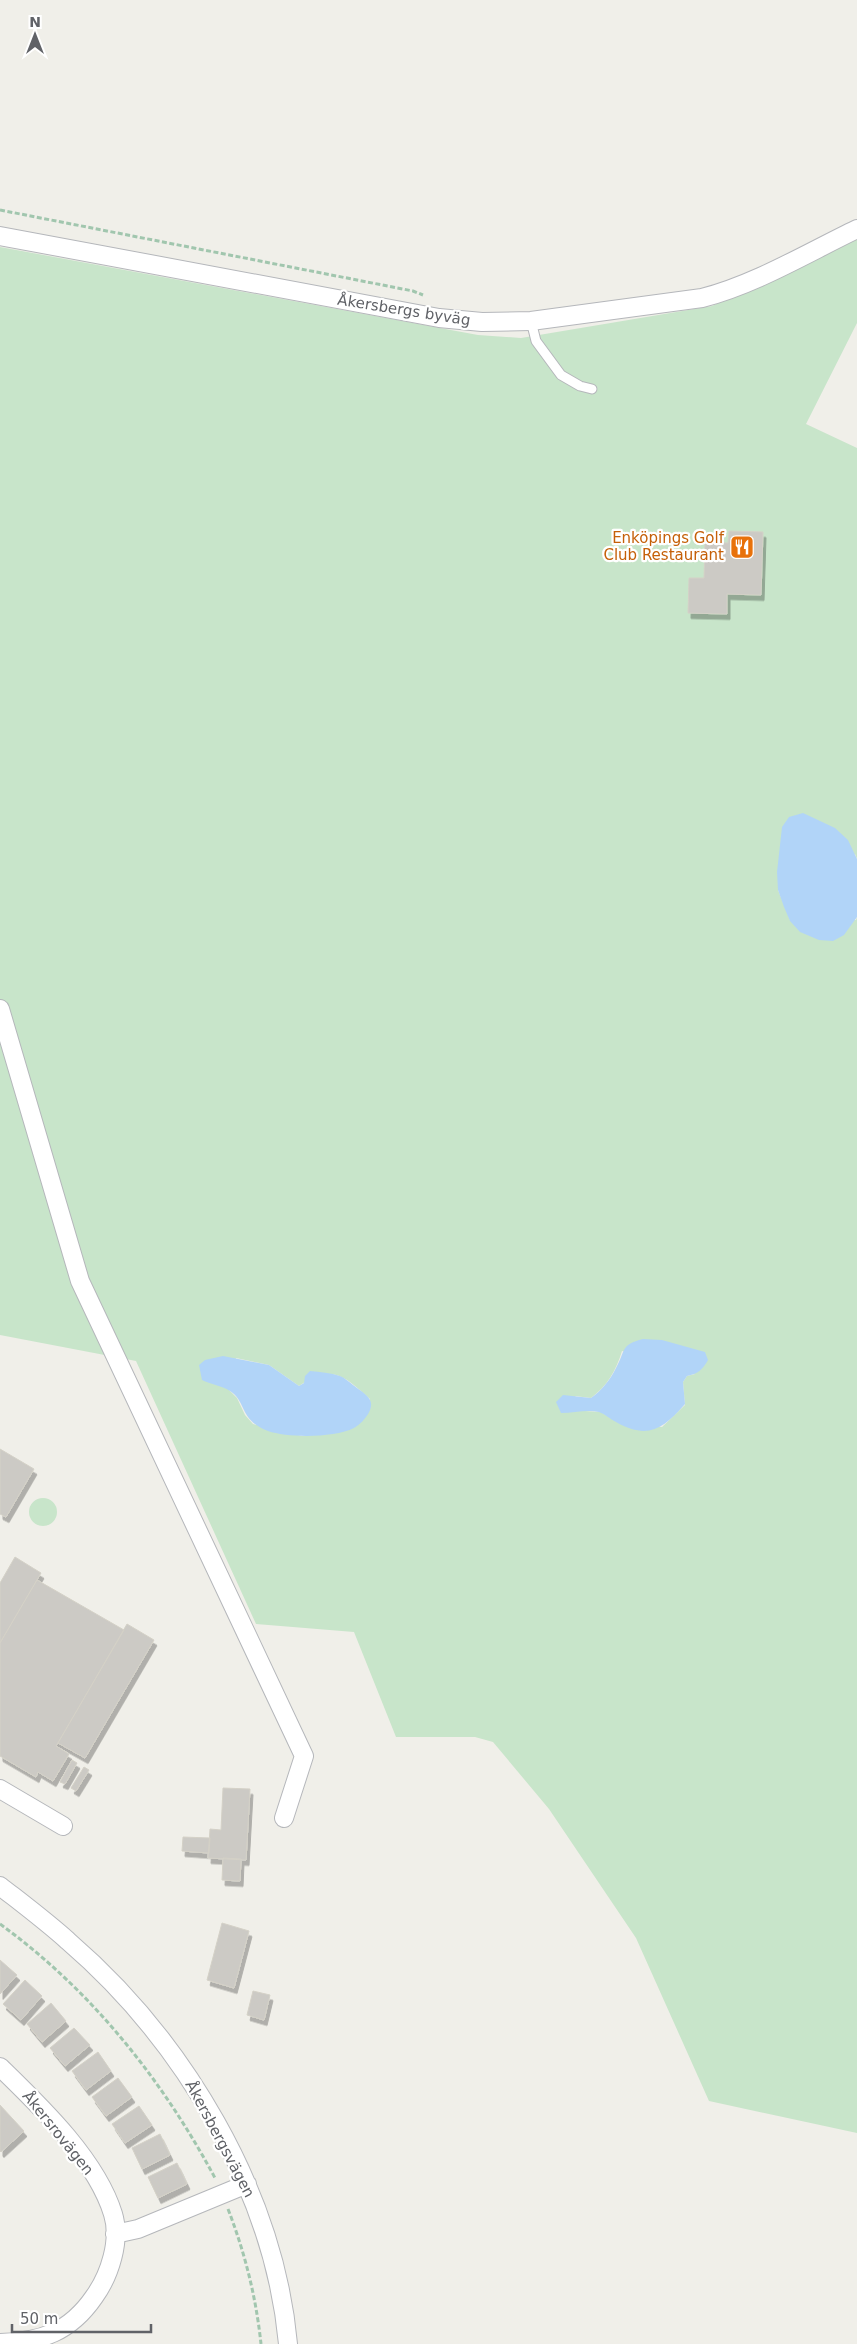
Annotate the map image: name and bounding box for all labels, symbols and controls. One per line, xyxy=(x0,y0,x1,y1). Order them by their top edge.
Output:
north arrow xyxy=(10,10,60,60)
text: N xyxy=(29,14,41,30)
street label: Åkersbergs byväg xyxy=(336,290,472,329)
place label: Enköpings Golf Club Restaurant xyxy=(603,529,725,564)
restaurant icon: Enköpings Golf Club Restaurant xyxy=(729,534,755,560)
street label: Åkersbergsvägen xyxy=(182,2077,259,2201)
street label: Åkersrovägen xyxy=(19,2087,98,2179)
scale bar xyxy=(12,2302,151,2334)
text: 50 m xyxy=(20,2310,58,2328)

